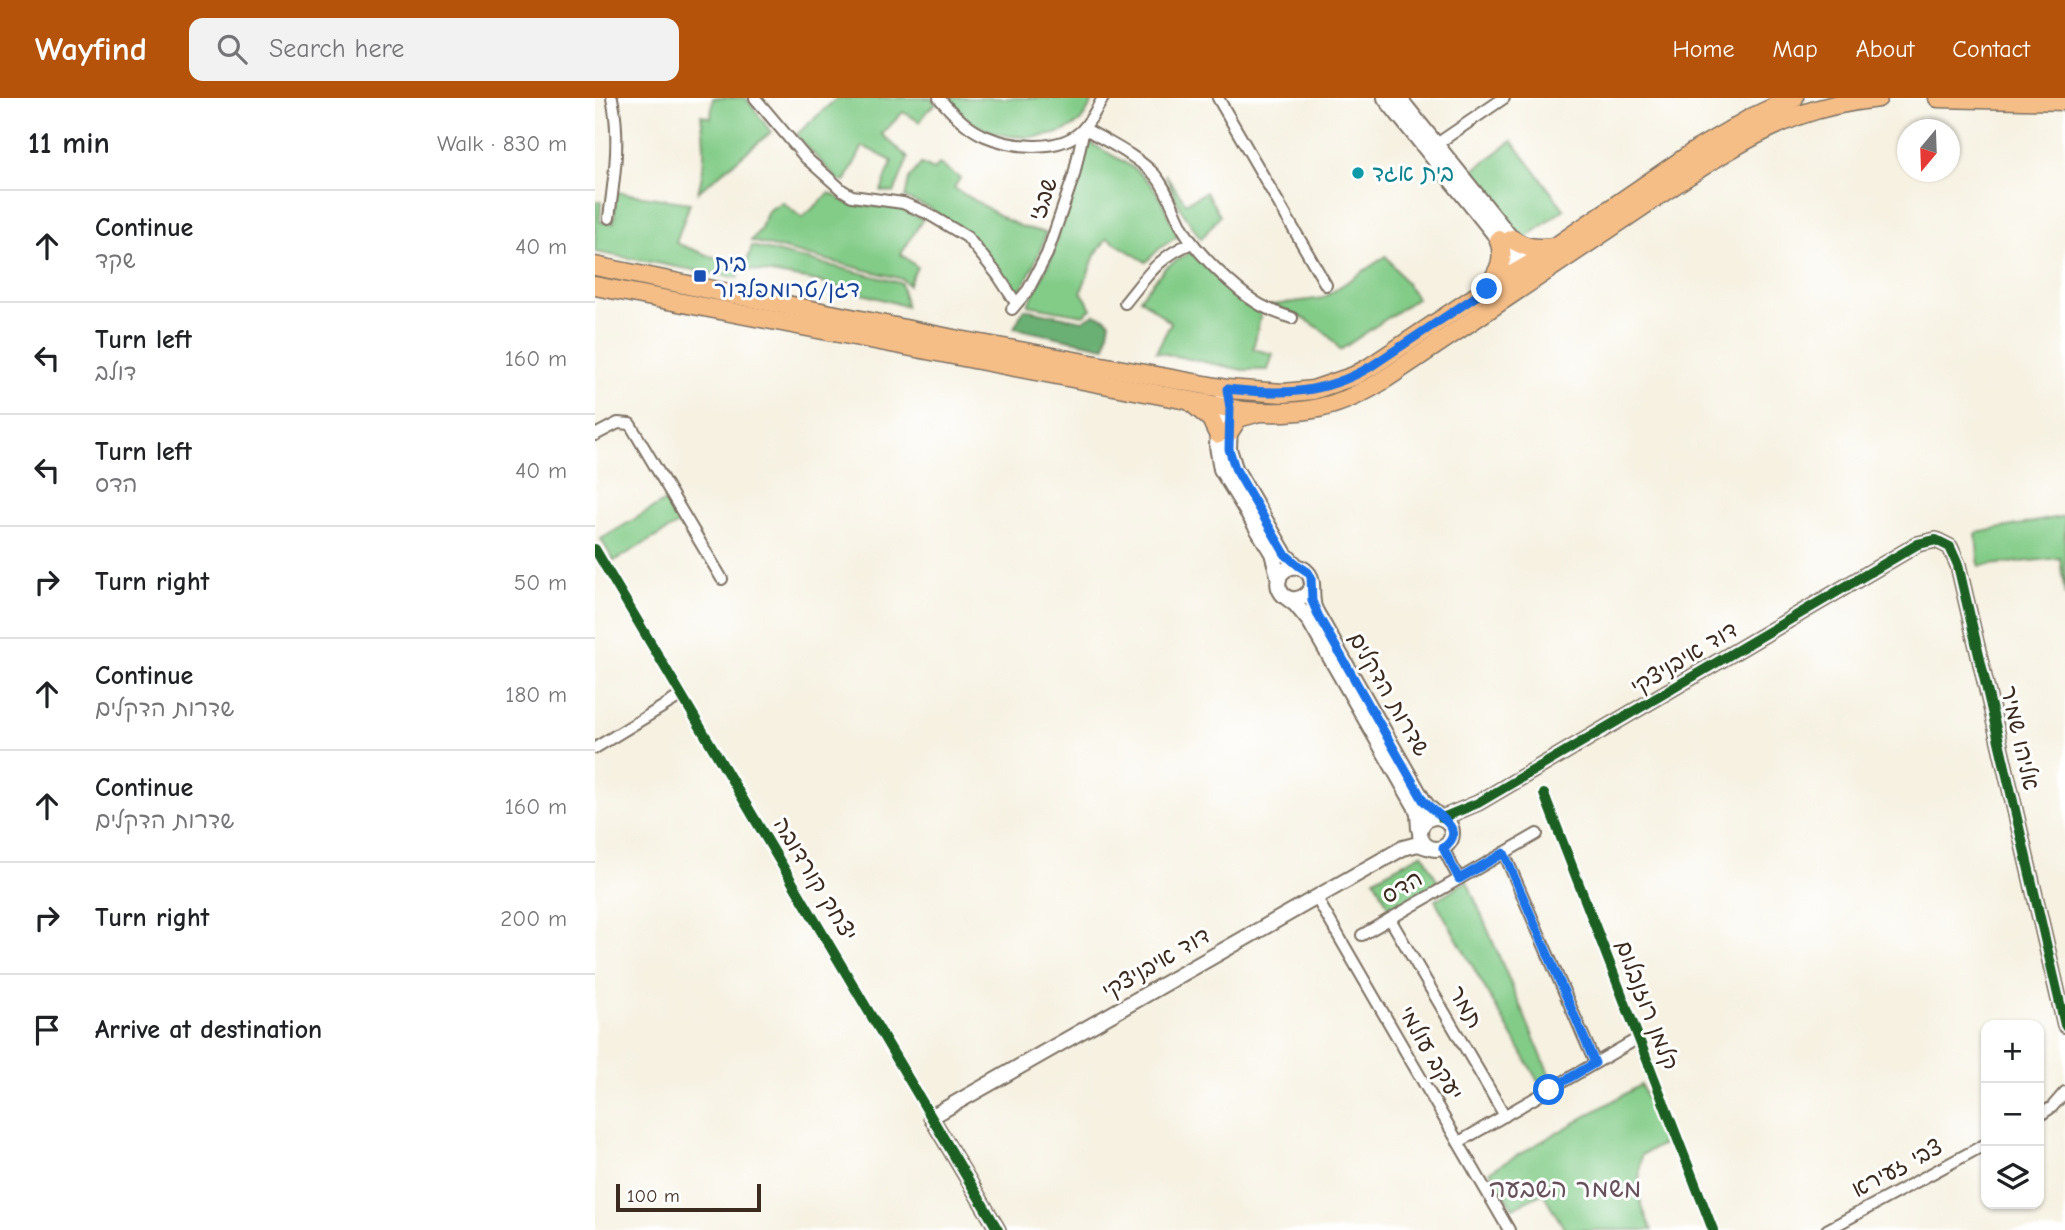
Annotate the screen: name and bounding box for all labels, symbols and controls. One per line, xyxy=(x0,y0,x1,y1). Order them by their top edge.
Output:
search box xyxy=(189,18,679,81)
text: Wayfind xyxy=(35,30,147,68)
icon: search xyxy=(213,30,251,68)
text: Search here xyxy=(269,34,404,64)
text: Home xyxy=(1673,35,1734,63)
text: Map xyxy=(1772,35,1818,63)
text: About xyxy=(1856,35,1914,63)
text: Contact xyxy=(1952,35,2030,63)
north arrow xyxy=(1897,119,1960,182)
text: 11 min xyxy=(28,126,110,161)
text: Walk · 830 m xyxy=(437,130,567,157)
place label: בית אגד xyxy=(1372,160,1454,187)
marker: בית אגד xyxy=(1350,165,1366,181)
street label: שבזי xyxy=(1023,174,1063,224)
text: Continue xyxy=(95,213,193,243)
icon: ahead xyxy=(28,227,66,265)
text: 40 m xyxy=(515,233,567,260)
text: שקד xyxy=(95,247,136,274)
place label: בית דגן/טרומפלדור xyxy=(713,250,860,304)
marker: בית דגן/טרומפלדור xyxy=(692,268,708,284)
route end xyxy=(1471,273,1502,304)
text: Turn left xyxy=(95,325,192,355)
icon: left xyxy=(28,339,66,377)
text: 160 m xyxy=(505,345,567,372)
text: דולב xyxy=(95,359,136,386)
text: Turn left xyxy=(95,437,192,467)
icon: left xyxy=(28,451,66,489)
text: 40 m xyxy=(515,457,567,484)
text: הדס xyxy=(95,471,138,498)
icon: right xyxy=(28,563,66,601)
text: Turn right xyxy=(95,567,209,597)
text: 50 m xyxy=(514,569,567,596)
street label: דוד איבניצקי xyxy=(1626,616,1742,700)
street label: שדרות הדקלים xyxy=(1342,627,1436,762)
text: Continue xyxy=(95,661,193,691)
icon: ahead xyxy=(28,675,66,713)
text: 180 m xyxy=(505,681,567,708)
street label: אליהו שמיר xyxy=(1995,683,2045,793)
text: שדרות הדקלים xyxy=(95,695,234,722)
text: Continue xyxy=(95,773,193,803)
icon: ahead xyxy=(28,787,66,825)
text: 160 m xyxy=(505,793,567,820)
text: שדרות הדקלים xyxy=(95,807,234,834)
street label: יצחק קורדובה xyxy=(767,812,863,946)
street label: הדס xyxy=(1377,865,1427,909)
icon: right xyxy=(28,899,66,937)
text: Turn right xyxy=(95,903,209,933)
text: 200 m xyxy=(500,905,567,932)
street label: דוד איבניצקי xyxy=(1097,921,1215,1005)
street label: קלמן רוזנבלום xyxy=(1609,936,1684,1074)
street label: תמר xyxy=(1443,981,1489,1033)
street label: יעקב עולמי xyxy=(1393,1001,1469,1105)
icon: arrive xyxy=(28,1011,66,1049)
text: Arrive at destination xyxy=(95,1015,322,1045)
map controls xyxy=(1981,1020,2044,1209)
button: + xyxy=(1981,1020,2044,1083)
route start xyxy=(1533,1074,1564,1105)
button: − xyxy=(1981,1083,2044,1146)
street label: צבי זעירא xyxy=(1847,1133,1947,1203)
button: layers xyxy=(1981,1146,2044,1209)
district label: משמר השבעה xyxy=(1489,1174,1641,1204)
scale bar xyxy=(616,1181,761,1213)
text: 100 m xyxy=(627,1185,680,1207)

